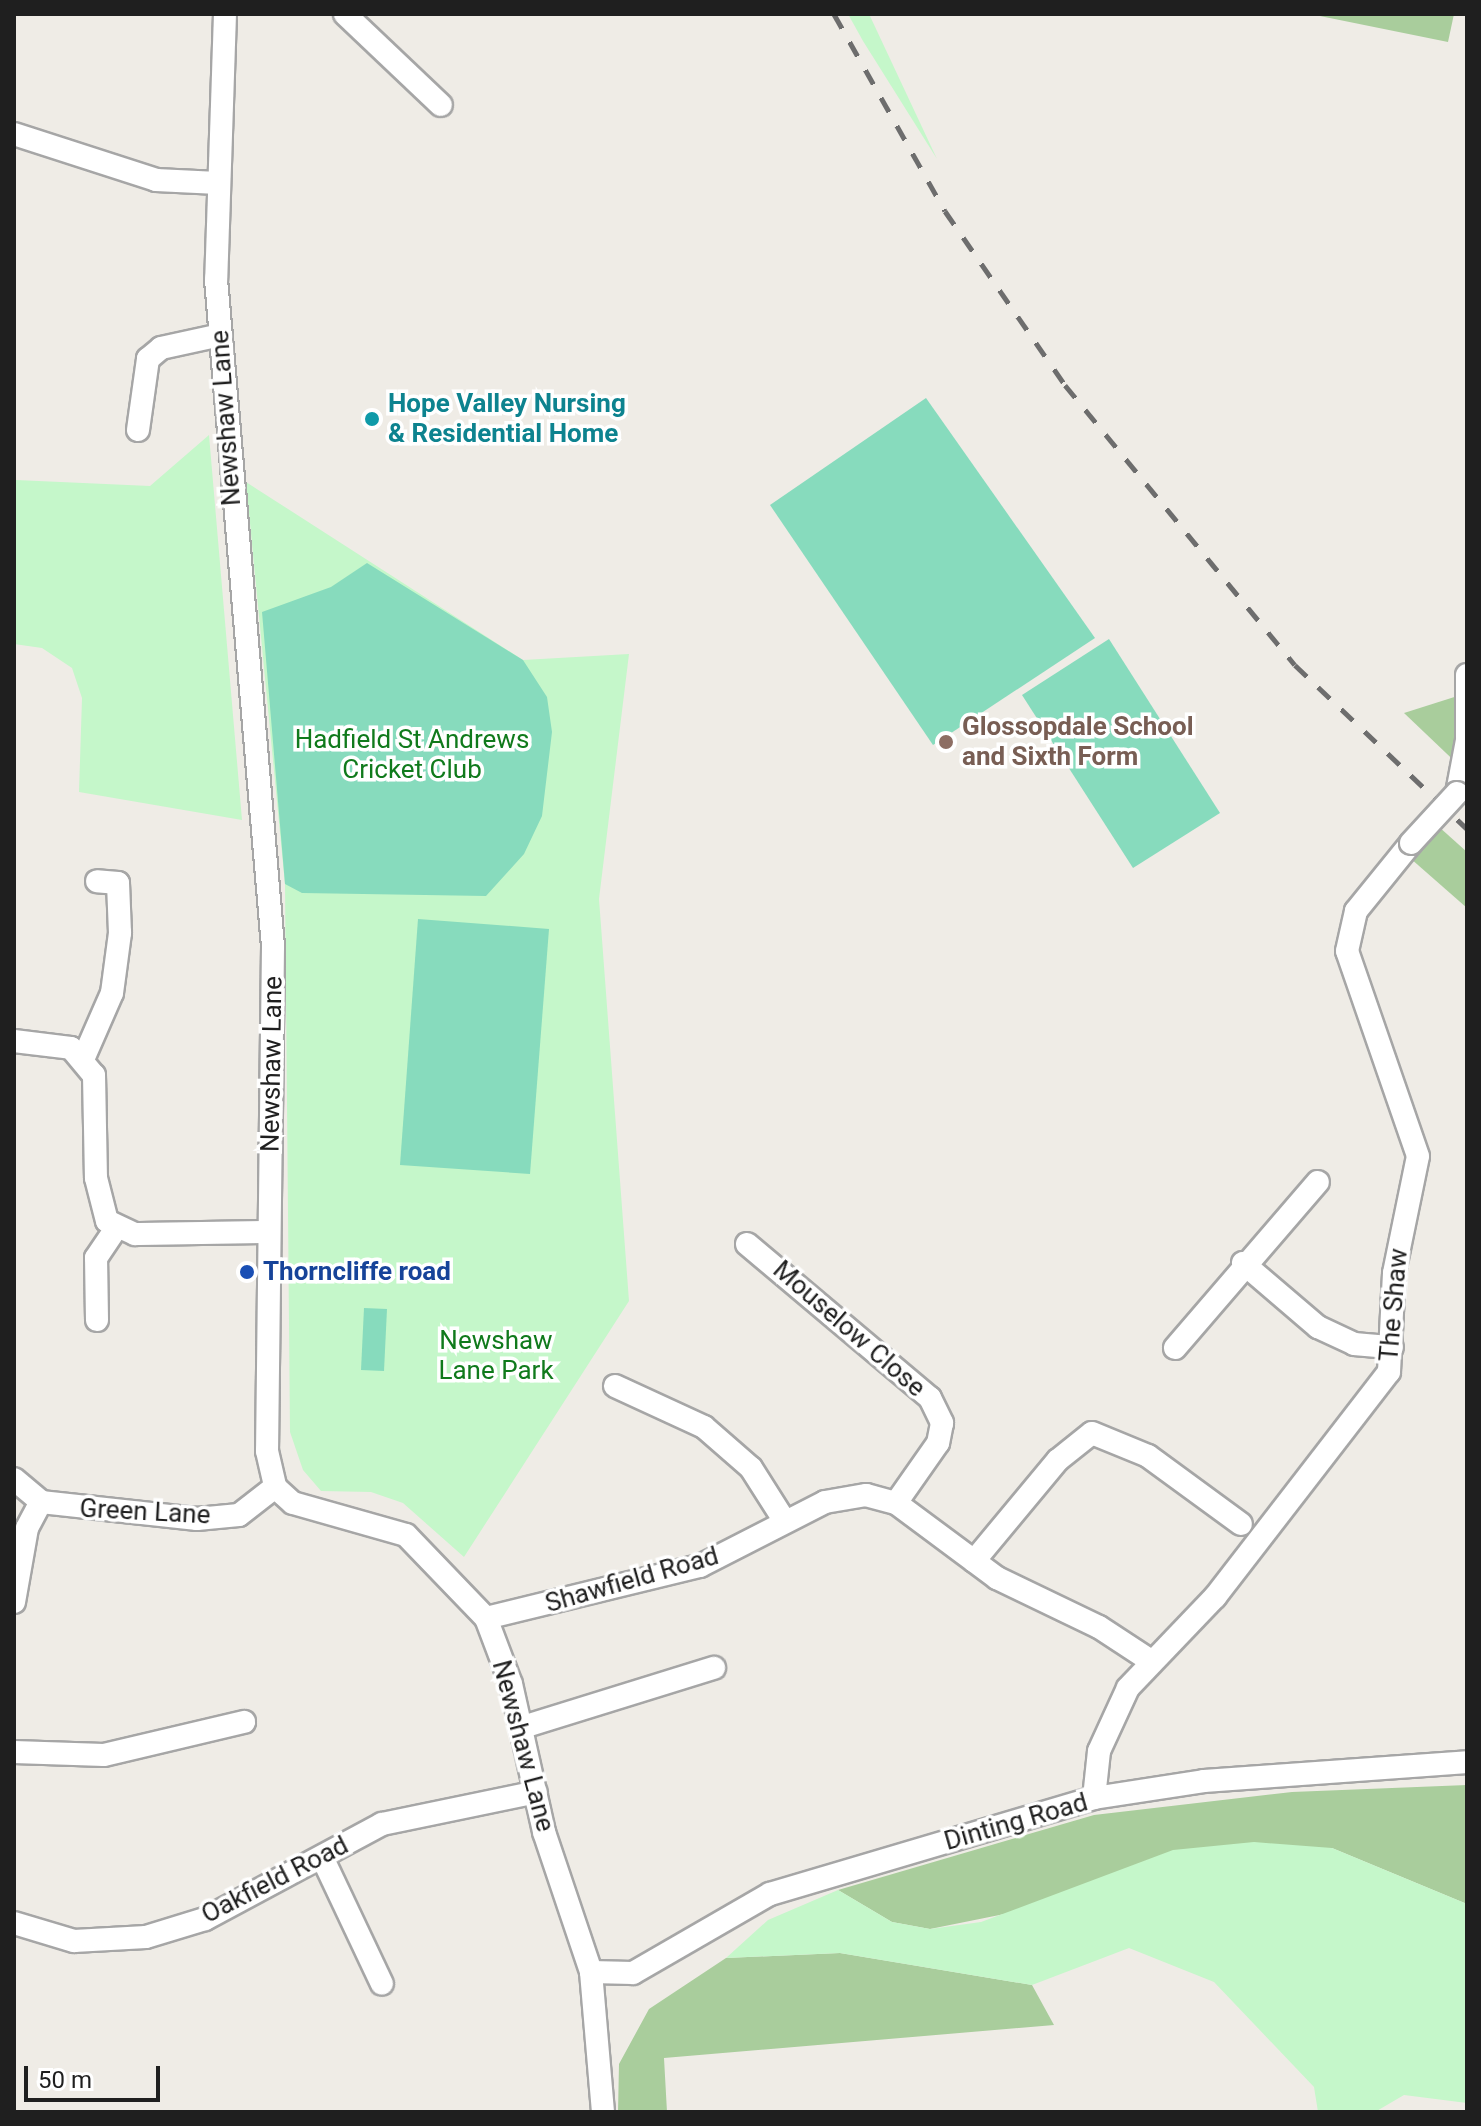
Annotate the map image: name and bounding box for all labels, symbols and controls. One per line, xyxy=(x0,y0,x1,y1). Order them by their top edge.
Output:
street label: Newshaw Lane xyxy=(204,329,248,507)
place label: Hope Valley Nursing & Residential Home xyxy=(388,388,626,450)
marker: Hope Valley Nursing & Residential Home xyxy=(363,410,381,428)
place label: Glossopdale School and Sixth Form xyxy=(962,711,1194,772)
park label: Hadfield St Andrews Cricket Club xyxy=(295,724,529,786)
marker: Glossopdale School and Sixth Form xyxy=(937,733,955,751)
street label: Newshaw Lane xyxy=(255,976,289,1152)
street label: The Shaw xyxy=(1374,1247,1414,1363)
street label: Mouselow Close xyxy=(767,1254,931,1404)
place label: Thorncliffe road xyxy=(263,1256,451,1288)
marker: Thorncliffe road xyxy=(238,1263,256,1281)
park label: Newshaw Lane Park xyxy=(438,1325,554,1386)
street label: Green Lane xyxy=(79,1493,211,1531)
street label: Shawfield Road xyxy=(542,1540,722,1620)
street label: Newshaw Lane xyxy=(485,1657,561,1835)
street label: Dinting Road xyxy=(941,1787,1091,1857)
street label: Oakfield Road xyxy=(196,1830,354,1930)
scale bar xyxy=(28,2050,164,2100)
text: 50 m xyxy=(38,2066,92,2094)

